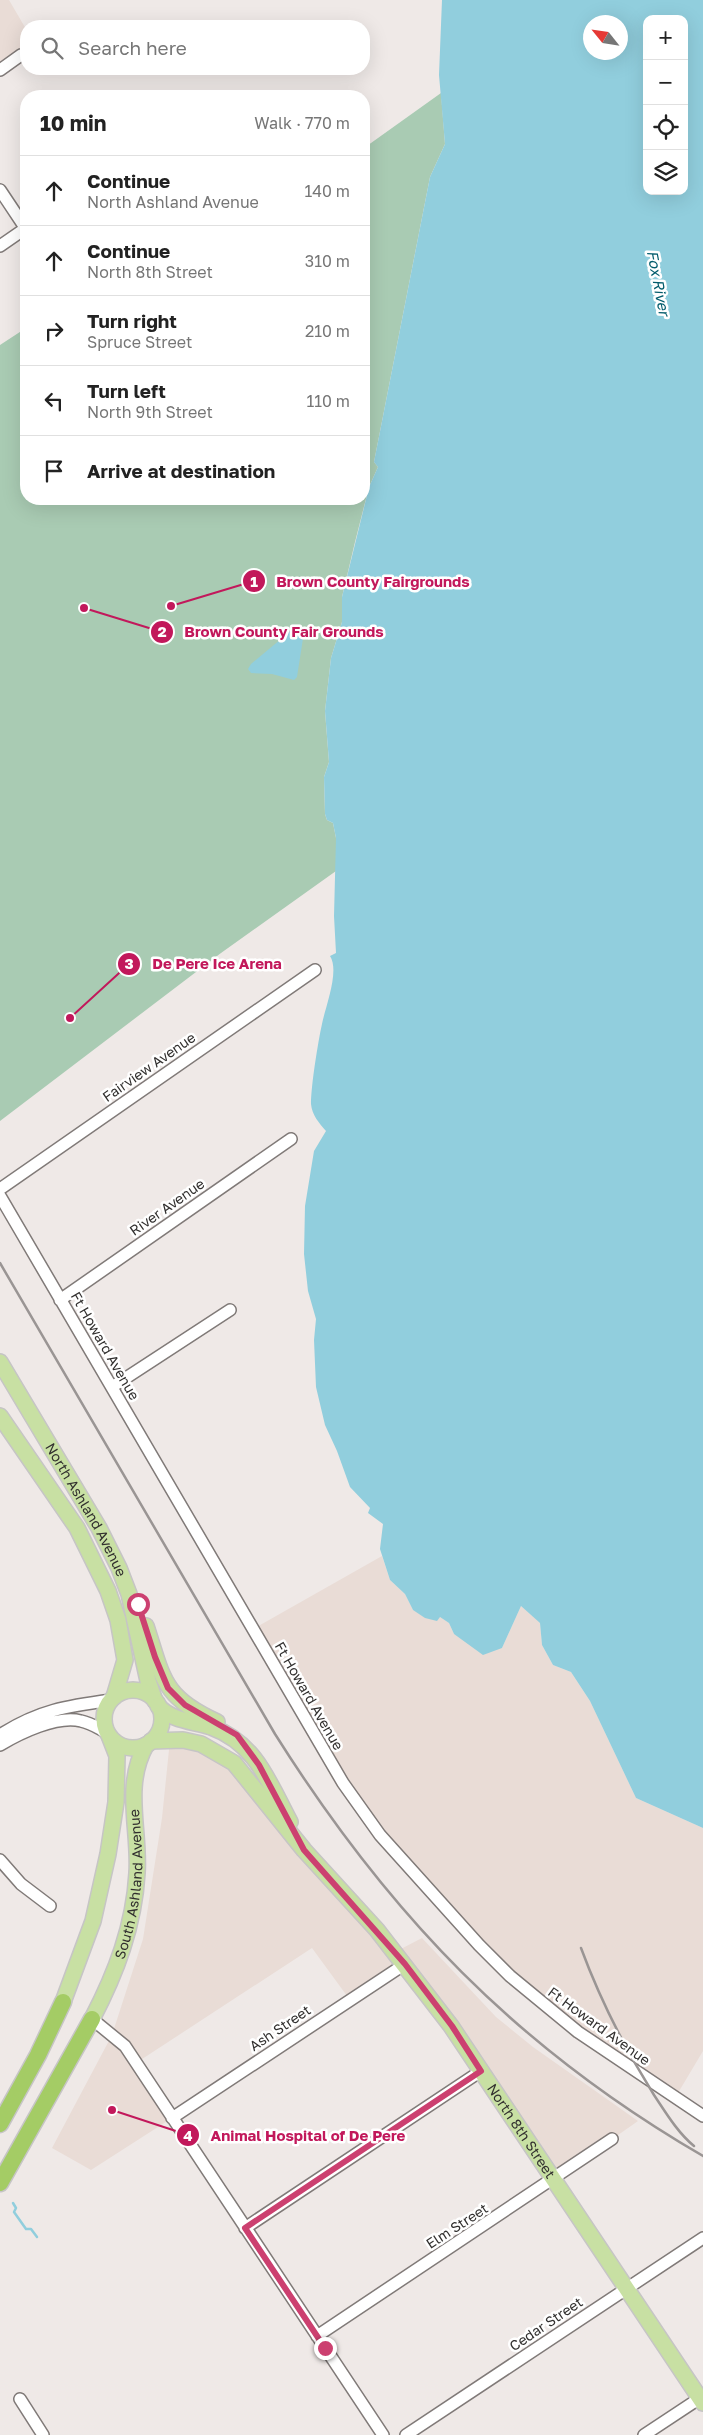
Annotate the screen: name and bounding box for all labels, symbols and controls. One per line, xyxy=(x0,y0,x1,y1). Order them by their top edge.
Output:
north arrow xyxy=(583,15,628,60)
map controls xyxy=(643,15,688,195)
button: + xyxy=(643,15,688,60)
search box xyxy=(20,20,370,75)
icon: search xyxy=(38,34,66,62)
text: Search here xyxy=(78,36,187,59)
button: − xyxy=(643,60,688,105)
button: locate xyxy=(643,105,688,150)
text: 10 min xyxy=(40,110,107,136)
text: Walk · 770 m xyxy=(254,113,350,133)
button: layers xyxy=(643,150,688,195)
text: Continue xyxy=(87,169,170,192)
icon: ahead xyxy=(40,177,68,205)
text: 140 m xyxy=(304,181,350,201)
text: North Ashland Avenue xyxy=(87,192,259,212)
text: Continue xyxy=(87,239,170,262)
icon: ahead xyxy=(40,247,68,275)
water label: Fox River xyxy=(644,249,675,319)
text: 310 m xyxy=(305,251,350,271)
text: North 8th Street xyxy=(87,262,213,282)
text: Turn right xyxy=(87,309,177,332)
icon: right xyxy=(40,317,68,345)
text: 210 m xyxy=(305,321,350,341)
text: Spruce Street xyxy=(87,332,192,352)
text: Turn left xyxy=(87,379,166,402)
icon: left xyxy=(40,387,68,415)
text: 110 m xyxy=(306,391,350,411)
text: North 9th Street xyxy=(87,402,213,422)
icon: arrive xyxy=(40,457,68,485)
text: Arrive at destination xyxy=(87,459,275,482)
callout: Brown County Fairgrounds xyxy=(241,566,480,596)
text: 1 xyxy=(250,572,258,590)
text: Brown County Fairgrounds xyxy=(276,572,470,590)
callout: Brown County Fair Grounds xyxy=(149,617,394,647)
text: 2 xyxy=(157,622,167,640)
text: Brown County Fair Grounds xyxy=(184,622,384,640)
callout: De Pere Ice Arena xyxy=(117,949,291,979)
text: 3 xyxy=(124,954,134,972)
text: De Pere Ice Arena xyxy=(152,954,282,972)
street label: Fairview Avenue xyxy=(99,1028,198,1105)
street label: River Avenue xyxy=(126,1175,207,1239)
street label: Ft Howard Avenue xyxy=(68,1289,143,1403)
street label: North Ashland Avenue xyxy=(42,1440,130,1579)
route start xyxy=(127,1593,150,1616)
street label: Ft Howard Avenue xyxy=(272,1639,347,1753)
street label: South Ashland Avenue xyxy=(110,1809,145,1961)
street label: Ft Howard Avenue xyxy=(545,1983,654,2068)
street label: Ash Street xyxy=(246,2001,314,2054)
street label: North 8th Street xyxy=(484,2080,559,2181)
callout: Animal Hospital of De Pere xyxy=(175,2120,415,2150)
text: 4 xyxy=(183,2126,193,2144)
text: Animal Hospital of De Pere xyxy=(211,2126,406,2144)
street label: Elm Street xyxy=(423,2199,491,2252)
street label: Cedar Street xyxy=(506,2293,586,2354)
route end xyxy=(314,2337,337,2360)

